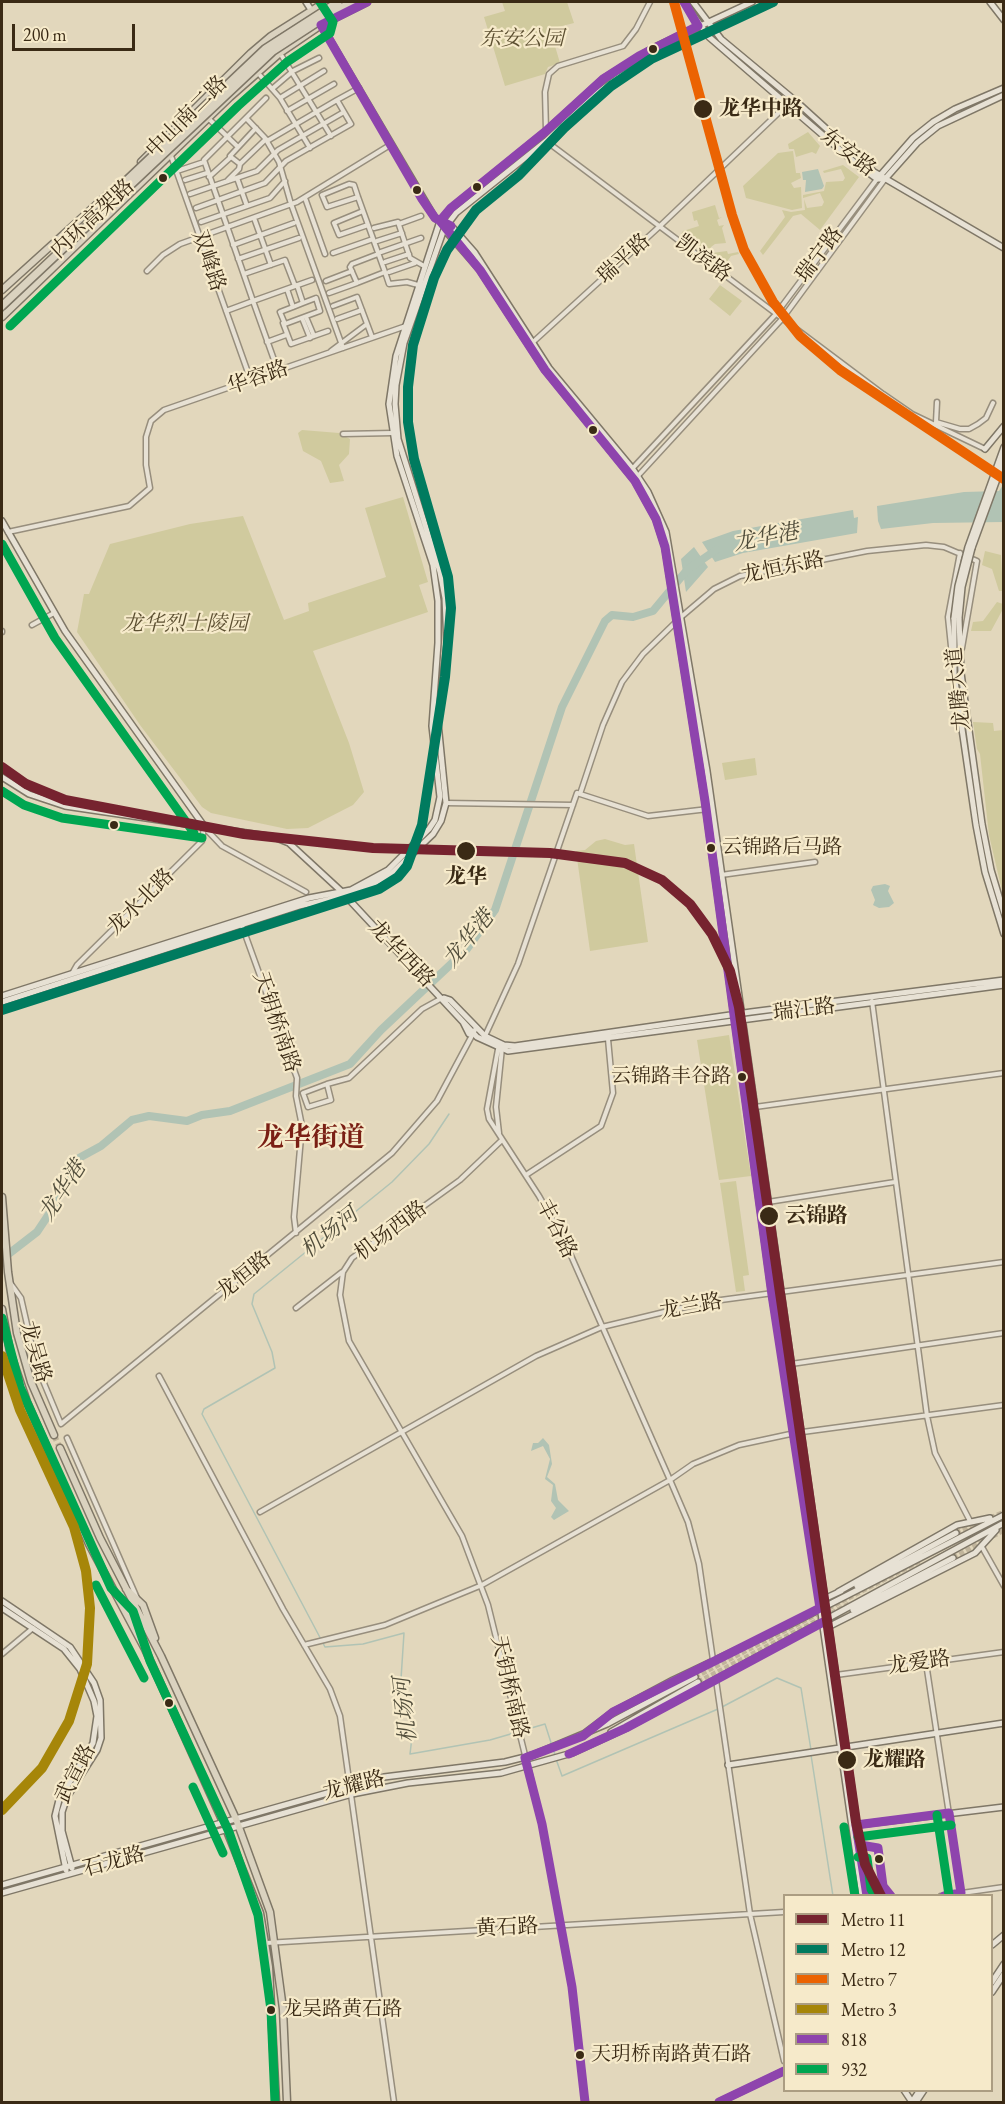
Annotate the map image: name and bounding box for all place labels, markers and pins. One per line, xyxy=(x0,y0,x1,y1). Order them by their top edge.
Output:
unlabelled marker xyxy=(647,43,659,55)
place label: 龙华中路 xyxy=(719,96,803,122)
marker: 龙华中路 xyxy=(692,98,714,120)
unlabelled marker xyxy=(157,172,169,184)
unlabelled marker xyxy=(471,181,483,193)
unlabelled marker xyxy=(411,184,423,196)
unlabelled marker xyxy=(587,424,599,436)
unlabelled marker xyxy=(108,819,120,831)
place label: 云锦路后马路 xyxy=(722,836,842,860)
marker: 龙华 xyxy=(455,840,477,862)
marker: 云锦路后马路 xyxy=(705,842,717,854)
place label: 龙华 xyxy=(445,864,487,890)
place label: 云锦路丰谷路 xyxy=(611,1065,731,1089)
marker: 云锦路丰谷路 xyxy=(736,1071,748,1083)
place label: 云锦路 xyxy=(785,1203,848,1229)
marker: 云锦路 xyxy=(758,1205,780,1227)
unlabelled marker xyxy=(163,1697,175,1709)
place label: 龙耀路 xyxy=(863,1747,926,1773)
marker: 龙耀路 xyxy=(836,1749,858,1771)
unlabelled marker xyxy=(873,1853,885,1865)
place label: 龙吴路黄石路 xyxy=(282,1998,402,2022)
marker: 龙吴路黄石路 xyxy=(265,2004,277,2016)
place label: 天玥桥南路黄石路 xyxy=(591,2043,751,2067)
marker: 天玥桥南路黄石路 xyxy=(574,2049,586,2061)

